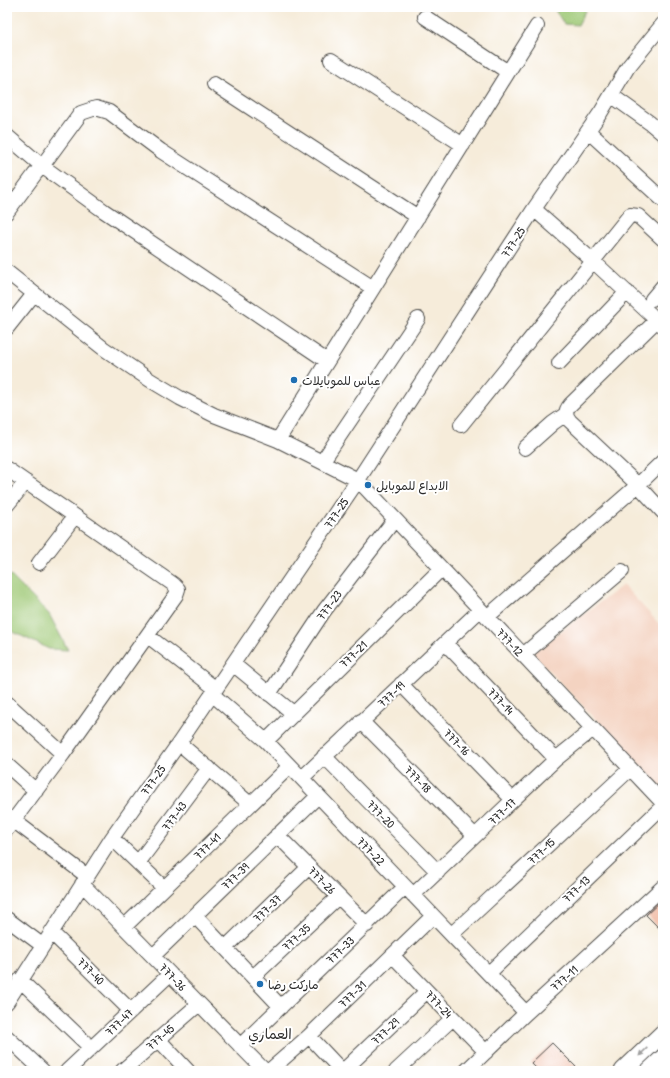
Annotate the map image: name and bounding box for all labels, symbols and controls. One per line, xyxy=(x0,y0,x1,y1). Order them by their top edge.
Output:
street label: 777-25 xyxy=(497,223,529,261)
place label: عباس للموبايلات xyxy=(302,372,380,389)
marker: عباس للموبايلات xyxy=(289,375,299,385)
place label: الابداع للموبايل xyxy=(376,477,448,495)
marker: الابداع للموبايل xyxy=(363,480,373,490)
street label: 777-25 xyxy=(320,494,352,532)
street label: 777-23 xyxy=(312,586,346,624)
street label: 777-12 xyxy=(493,624,528,660)
street label: 777-21 xyxy=(335,637,371,671)
street label: 777-19 xyxy=(374,677,409,711)
street label: 777-14 xyxy=(484,684,518,719)
street label: 777-16 xyxy=(440,725,474,759)
street label: 777-25 xyxy=(136,761,170,799)
street label: 777-18 xyxy=(401,762,435,796)
street label: 777-17 xyxy=(484,793,520,829)
street label: 777-20 xyxy=(363,796,399,832)
street label: 777-43 xyxy=(158,798,190,834)
street label: 777-41 xyxy=(190,829,224,863)
street label: 777-22 xyxy=(353,833,389,869)
street label: 777-15 xyxy=(523,834,559,868)
street label: 777-39 xyxy=(217,858,253,893)
street label: 777-26 xyxy=(304,862,340,898)
street label: 777-13 xyxy=(558,872,594,906)
street label: 777-37 xyxy=(249,890,285,926)
street label: 777-35 xyxy=(278,919,314,955)
street label: 777-33 xyxy=(322,932,358,968)
street label: 777-40 xyxy=(73,953,109,989)
street label: 777-36 xyxy=(155,959,191,995)
street label: 777-11 xyxy=(547,961,581,995)
place label: ماركت رضا xyxy=(268,976,319,993)
street label: 777-31 xyxy=(334,977,370,1011)
marker: ماركت رضا xyxy=(255,979,265,989)
street label: 777-24 xyxy=(421,986,457,1022)
street label: 777-47 xyxy=(101,1004,137,1040)
street label: 777-29 xyxy=(367,1013,403,1048)
street label: 777-45 xyxy=(142,1020,178,1054)
district label: العماري xyxy=(248,1024,292,1045)
one-way arrow xyxy=(638,1047,648,1057)

